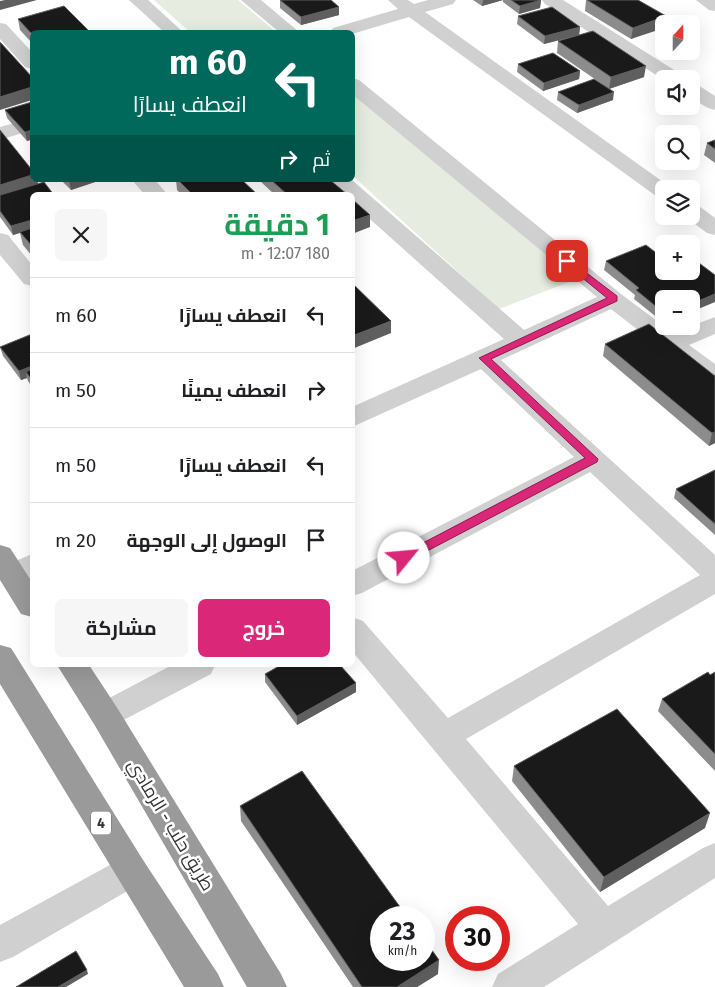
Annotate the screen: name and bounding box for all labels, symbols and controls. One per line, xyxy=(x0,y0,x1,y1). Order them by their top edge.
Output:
north arrow xyxy=(655,15,700,60)
map controls xyxy=(655,15,700,335)
text: 60 m xyxy=(169,41,247,83)
icon: left xyxy=(265,50,330,115)
button: sound xyxy=(655,70,700,115)
text: انعطف يسارًا xyxy=(133,91,247,118)
button: search xyxy=(655,125,700,170)
icon: right xyxy=(274,145,302,173)
text: ثم xyxy=(312,148,330,171)
button: layers xyxy=(655,180,700,225)
text: 1 دقيقة xyxy=(224,207,330,243)
button: close xyxy=(55,209,107,261)
button: + xyxy=(655,235,700,280)
pin xyxy=(546,240,588,282)
text: 180 m · 12:07 xyxy=(241,244,330,263)
icon: arrive xyxy=(553,247,581,275)
button: − xyxy=(655,290,700,335)
icon: left xyxy=(302,301,330,329)
text: 60 m xyxy=(55,304,97,327)
text: انعطف يسارًا xyxy=(179,304,287,327)
icon: right xyxy=(302,376,330,404)
text: 50 m xyxy=(55,379,96,402)
text: انعطف يمينًا xyxy=(181,379,287,402)
icon: left xyxy=(302,451,330,479)
text: 50 m xyxy=(55,454,96,477)
text: انعطف يسارًا xyxy=(179,454,287,477)
icon: arrive xyxy=(302,526,330,554)
text: 20 m xyxy=(55,529,96,552)
text: الوصول إلى الوجهة xyxy=(127,529,287,552)
position arrow xyxy=(377,531,429,583)
button: مشاركة xyxy=(55,599,188,657)
button: خروج xyxy=(198,599,330,657)
street label: طريق حلب - الرمادي xyxy=(120,755,219,896)
road number: 4 xyxy=(91,811,111,834)
speed limit sign: 30 xyxy=(445,906,510,971)
text: 23 xyxy=(390,917,415,947)
text: km/h xyxy=(388,944,417,958)

